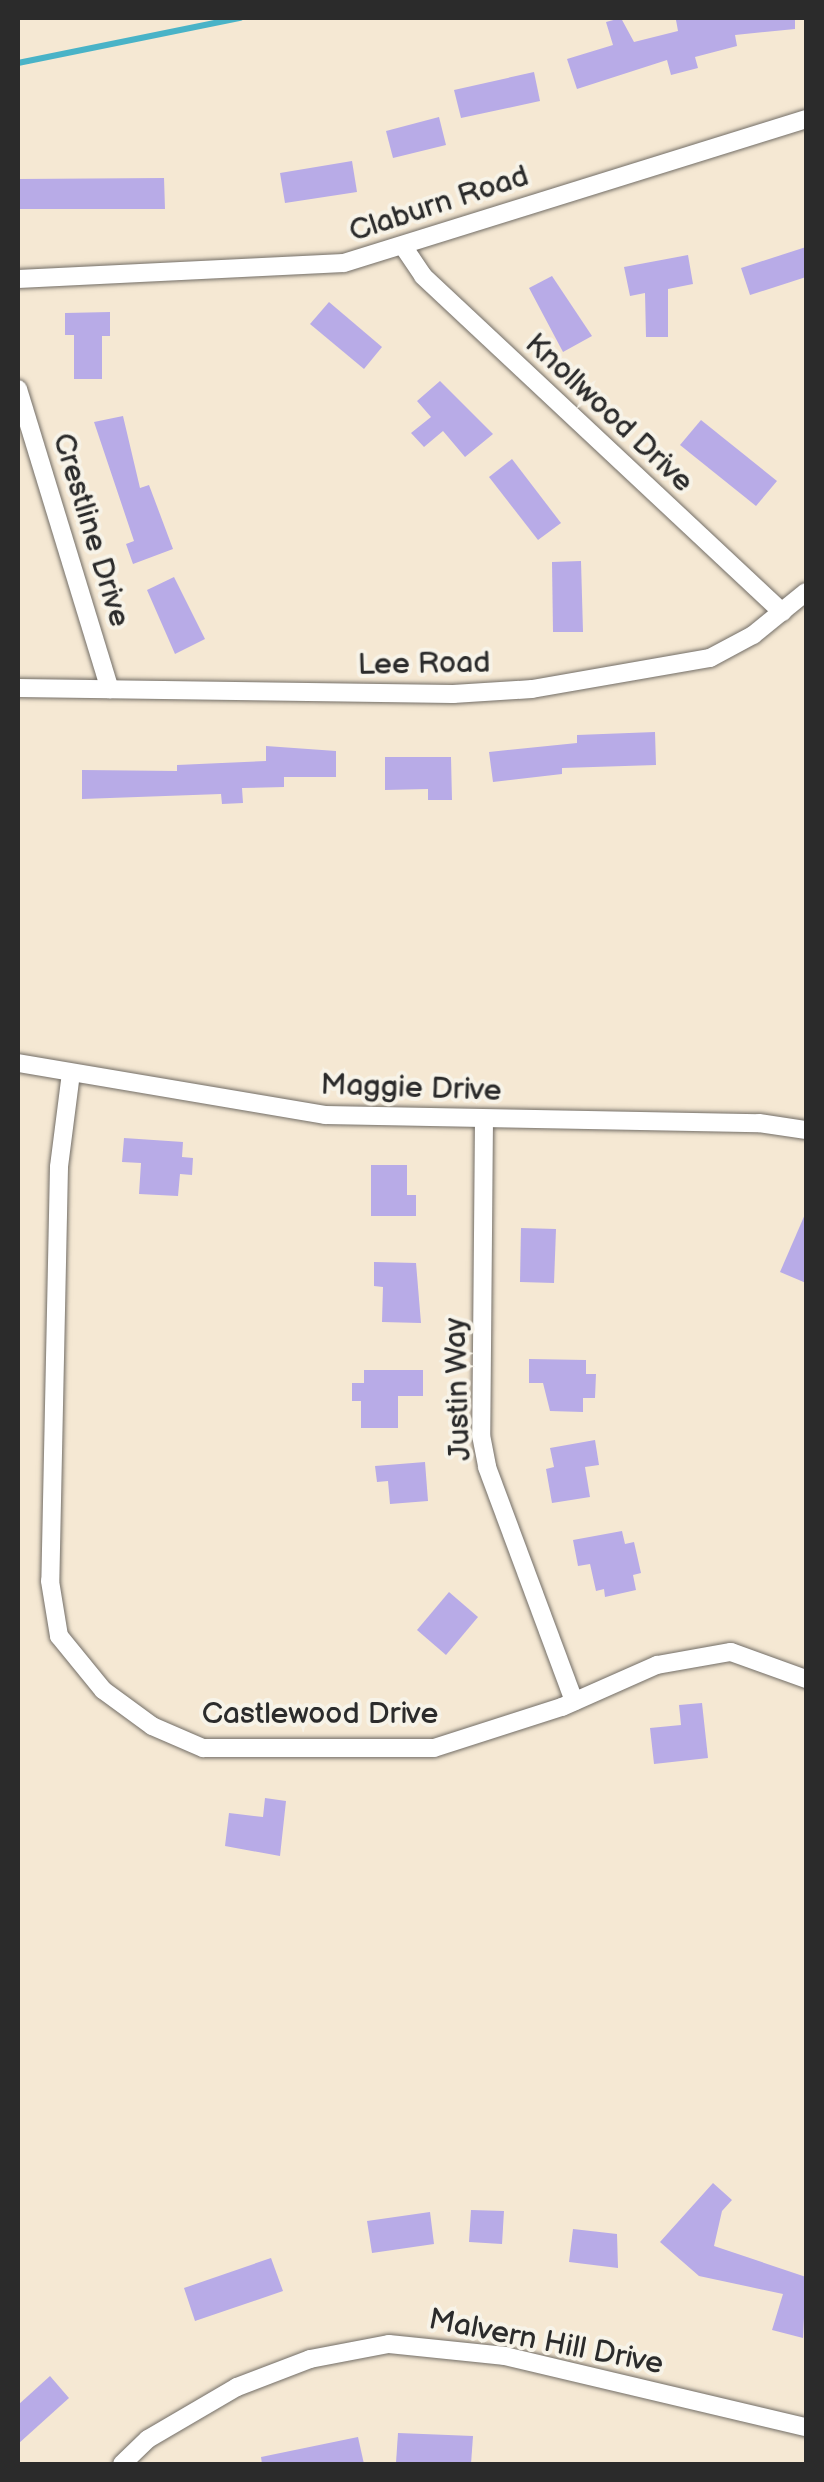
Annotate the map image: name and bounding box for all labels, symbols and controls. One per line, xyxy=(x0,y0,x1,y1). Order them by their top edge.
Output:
street label: Claburn Road xyxy=(345,158,533,250)
street label: Knollwood Drive xyxy=(518,326,700,500)
street label: Crestline Drive xyxy=(44,429,138,631)
street label: Lee Road xyxy=(357,645,491,683)
street label: Maggie Drive xyxy=(320,1067,502,1109)
street label: Justin Way xyxy=(437,1316,479,1462)
street label: Castlewood Drive xyxy=(202,1696,438,1732)
street label: Malvern Hill Drive xyxy=(426,2302,666,2382)

